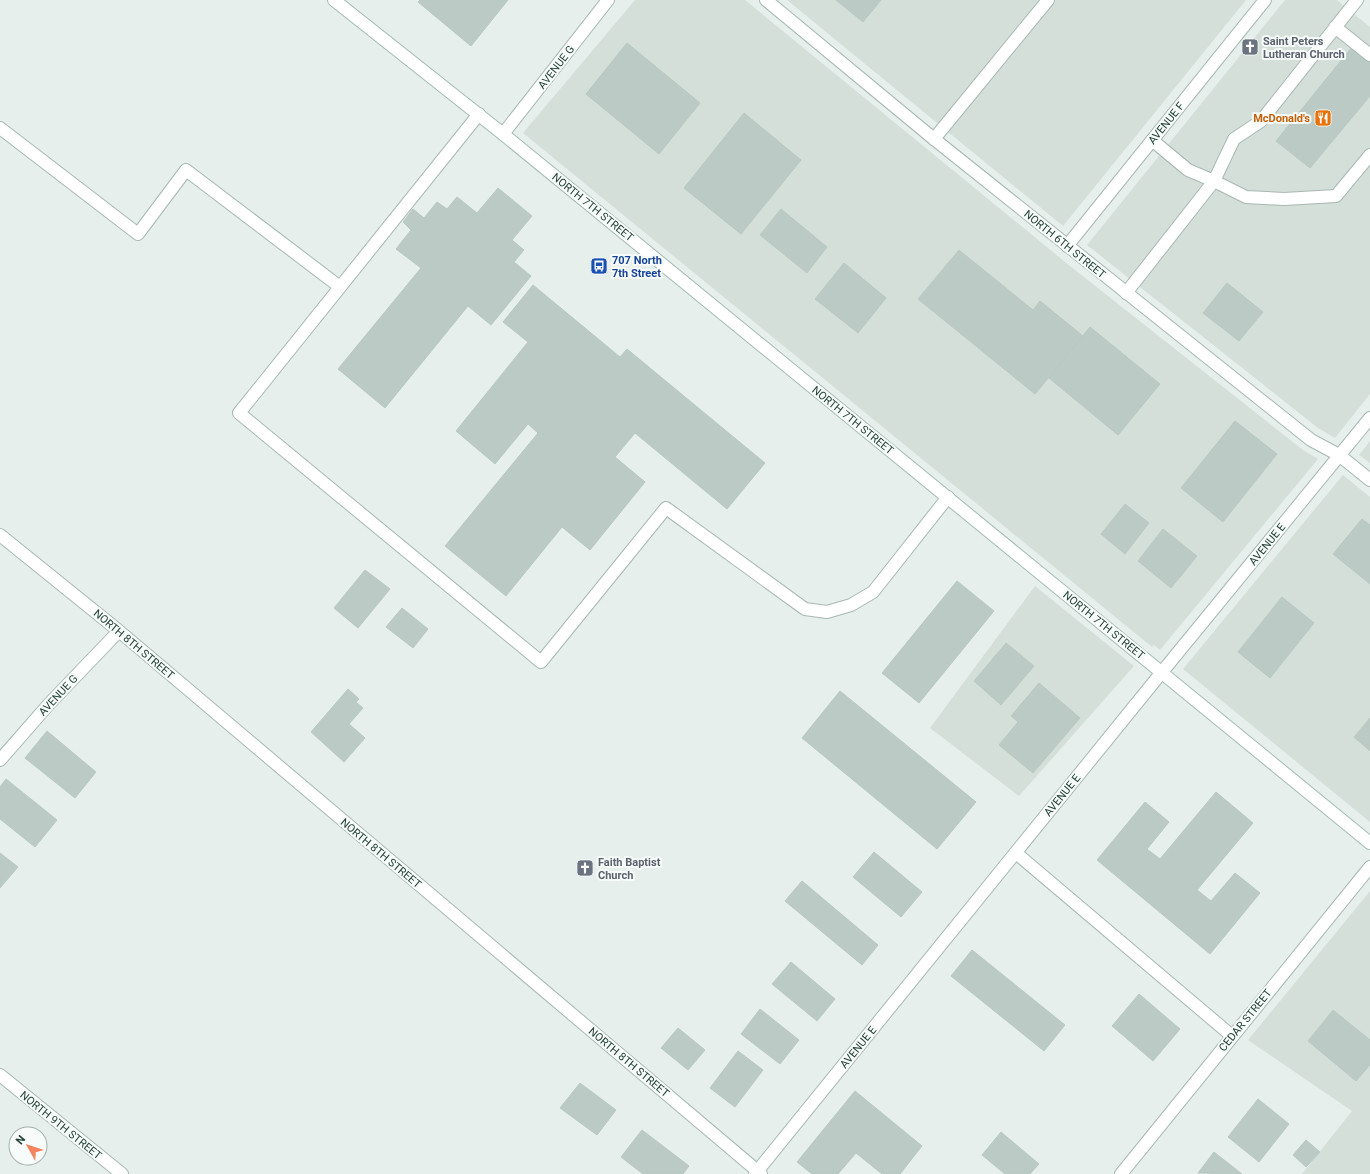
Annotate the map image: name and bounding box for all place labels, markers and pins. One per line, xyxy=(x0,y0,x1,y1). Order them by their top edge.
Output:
place label: Saint Peters Lutheran Church xyxy=(1263,35,1345,61)
church icon: Saint Peters Lutheran Church xyxy=(1240,37,1260,57)
restaurant icon: McDonald's xyxy=(1313,108,1333,128)
place label: McDonald's xyxy=(1253,112,1310,125)
place label: 707 North 7th Street xyxy=(612,254,662,280)
bus stop icon: 707 North 7th Street xyxy=(589,256,609,276)
place label: Faith Baptist Church xyxy=(598,856,661,882)
church icon: Faith Baptist Church xyxy=(575,858,595,878)

